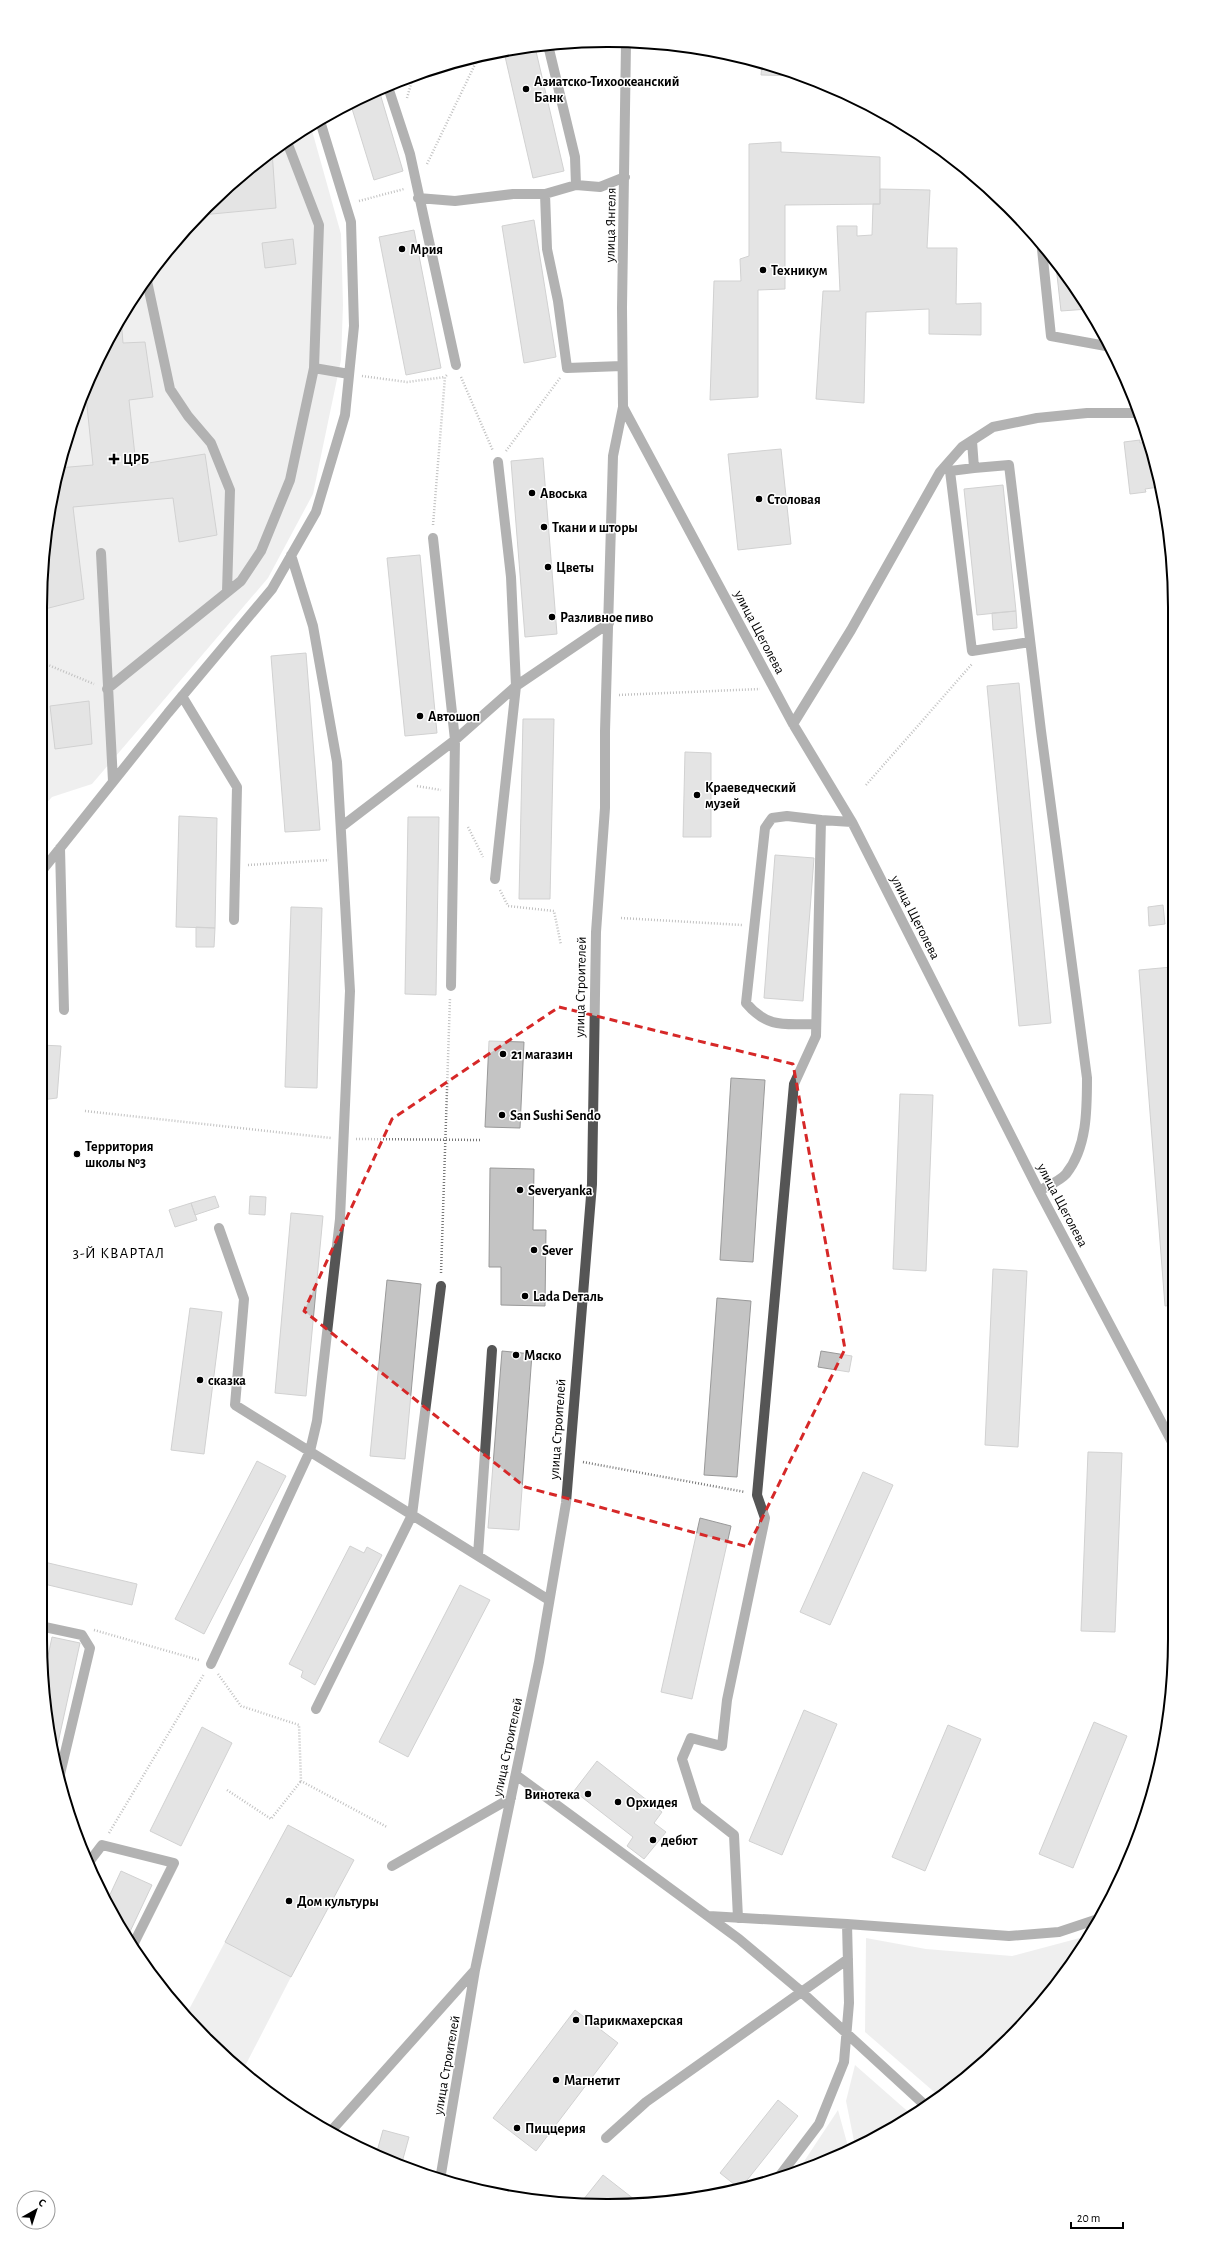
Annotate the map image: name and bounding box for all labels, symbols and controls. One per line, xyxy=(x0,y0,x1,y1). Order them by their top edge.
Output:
place label: Азиатско-Тихоокеанский Банк xyxy=(534,75,679,105)
marker: Азиатско-Тихоокеанский Банк xyxy=(521,84,531,94)
street label: улица Янгеля xyxy=(603,188,619,264)
place label: Мрия xyxy=(410,243,443,257)
marker: Мрия xyxy=(397,244,407,254)
place label: Техникум xyxy=(771,264,828,278)
marker: Техникум xyxy=(758,265,768,275)
marker: ЦРБ xyxy=(108,453,120,465)
place label: ЦРБ xyxy=(123,453,149,467)
place label: Авоська xyxy=(540,487,588,501)
marker: Авоська xyxy=(527,488,537,498)
place label: Столовая xyxy=(767,493,821,507)
marker: Столовая xyxy=(754,494,764,504)
place label: Ткани и шторы xyxy=(552,521,638,535)
marker: Ткани и шторы xyxy=(539,522,549,532)
place label: Цветы xyxy=(556,561,594,575)
marker: Цветы xyxy=(543,562,553,572)
street label: улица Щеголева xyxy=(731,588,787,677)
place label: Разливное пиво xyxy=(560,611,653,625)
marker: Разливное пиво xyxy=(547,612,557,622)
place label: Автошоп xyxy=(428,710,480,724)
marker: Автошоп xyxy=(415,711,425,721)
place label: Краеведческий музей xyxy=(705,781,796,811)
marker: Краеведческий музей xyxy=(692,790,702,800)
street label: улица Щеголева xyxy=(887,872,943,962)
street label: улица Строителей xyxy=(573,936,589,1039)
place label: 21 магазин xyxy=(511,1048,573,1062)
marker: 21 магазин xyxy=(498,1049,508,1059)
place label: San Sushi Sendo xyxy=(510,1109,601,1123)
marker: San Sushi Sendo xyxy=(497,1110,507,1120)
place label: Территория школы №3 xyxy=(85,1140,154,1170)
marker: Территория школы №3 xyxy=(72,1149,82,1159)
street label: улица Щеголева xyxy=(1034,1161,1090,1250)
place label: Severyanka xyxy=(528,1184,593,1198)
marker: Severyanka xyxy=(515,1185,525,1195)
place label: Sever xyxy=(542,1244,573,1258)
marker: Sever xyxy=(529,1245,539,1255)
district label: 3-Й КВАРТАЛ xyxy=(73,1246,165,1261)
place label: Lada Dеталь xyxy=(533,1290,604,1304)
marker: Lada Dеталь xyxy=(520,1291,530,1301)
place label: Мяско xyxy=(524,1349,562,1363)
marker: Мяско xyxy=(511,1350,521,1360)
place label: сказка xyxy=(208,1374,246,1388)
marker: сказка xyxy=(195,1375,205,1385)
street label: улица Строителей xyxy=(547,1378,569,1481)
street label: улица Строителей xyxy=(490,1696,525,1799)
place label: Винотека xyxy=(524,1788,580,1802)
marker: Винотека xyxy=(583,1789,593,1799)
place label: Орхидея xyxy=(626,1796,678,1810)
marker: Орхидея xyxy=(613,1797,623,1807)
place label: дебют xyxy=(661,1834,698,1848)
marker: дебют xyxy=(648,1835,658,1845)
place label: Дом культуры xyxy=(297,1895,379,1909)
marker: Дом культуры xyxy=(284,1896,294,1906)
street label: улица Строителей xyxy=(431,2014,463,2117)
place label: Парикмахерская xyxy=(584,2014,683,2028)
marker: Парикмахерская xyxy=(571,2015,581,2025)
place label: Магнетит xyxy=(564,2074,620,2088)
marker: Магнетит xyxy=(551,2075,561,2085)
place label: Пиццерия xyxy=(525,2122,586,2136)
marker: Пиццерия xyxy=(512,2123,522,2133)
north arrow xyxy=(16,2190,56,2230)
text: С xyxy=(36,2196,48,2209)
scale bar xyxy=(1071,2204,1123,2230)
text: 20 m xyxy=(1077,2212,1100,2224)

